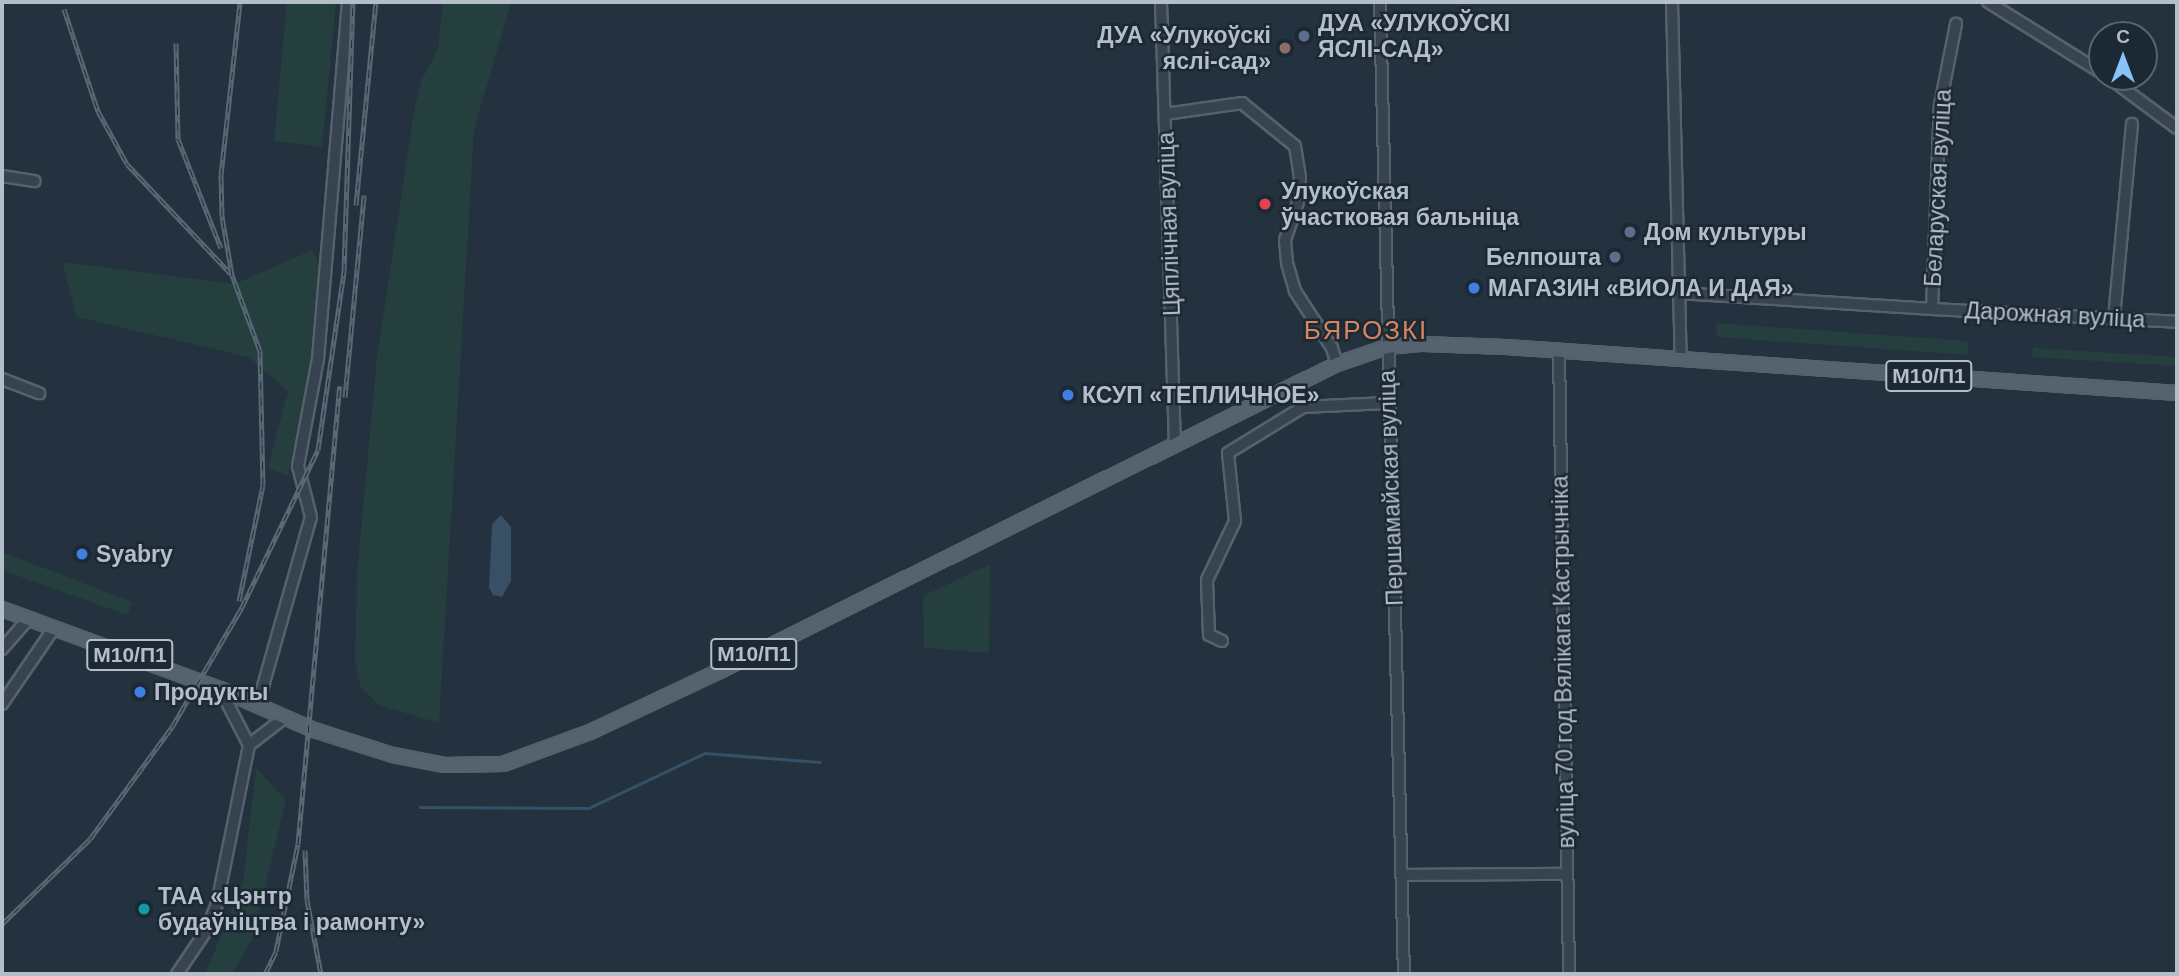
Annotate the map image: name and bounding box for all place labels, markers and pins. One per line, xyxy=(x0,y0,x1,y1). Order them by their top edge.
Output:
place label: ДУА «УЛУКОЎСКІ ЯСЛІ-САД» xyxy=(1318,9,1510,63)
place label: ДУА «Улукоўскі яслі-сад» xyxy=(1097,21,1271,75)
marker: ДУА «УЛУКОЎСКІ ЯСЛІ-САД» xyxy=(1296,28,1312,44)
marker: ДУА «Улукоўскі яслі-сад» xyxy=(1277,40,1293,56)
place label: Улукоўская ўчастковая бальніца xyxy=(1281,177,1519,231)
marker: Улукоўская ўчастковая бальніца xyxy=(1255,194,1275,214)
place label: Дом культуры xyxy=(1644,218,1807,246)
marker: Дом культуры xyxy=(1622,224,1638,240)
place label: Белпошта xyxy=(1486,243,1601,271)
marker: Белпошта xyxy=(1607,249,1623,265)
place label: МАГАЗИН «ВИОЛА И ДАЯ» xyxy=(1488,274,1794,302)
marker: МАГАЗИН «ВИОЛА И ДАЯ» xyxy=(1466,280,1482,296)
place label: КСУП «ТЕПЛИЧНОЕ» xyxy=(1082,381,1319,409)
marker: КСУП «ТЕПЛИЧНОЕ» xyxy=(1060,387,1076,403)
place label: Syabry xyxy=(96,540,173,568)
marker: Syabry xyxy=(74,546,90,562)
place label: Продукты xyxy=(154,678,268,706)
marker: Продукты xyxy=(132,684,148,700)
place label: ТАА «Цэнтр будаўніцтва і рамонту» xyxy=(158,882,425,936)
marker: ТАА «Цэнтр будаўніцтва і рамонту» xyxy=(136,901,152,917)

